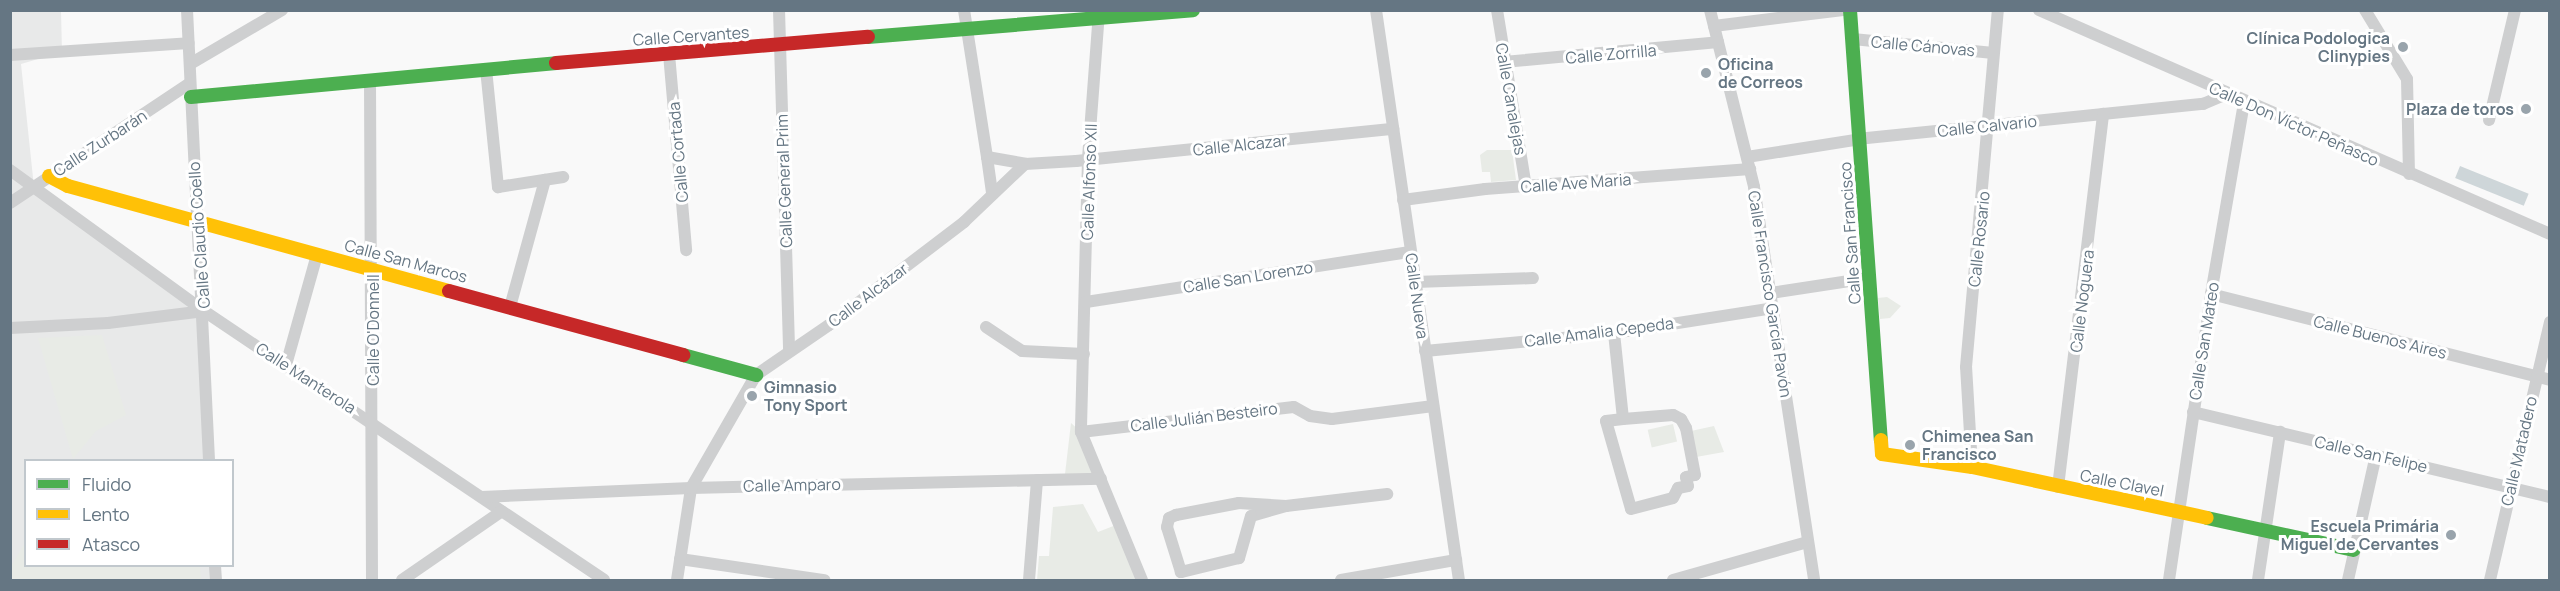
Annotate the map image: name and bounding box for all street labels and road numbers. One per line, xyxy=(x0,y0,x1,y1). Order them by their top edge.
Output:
street label: Calle Cervantes xyxy=(632,22,750,50)
street label: Calle Cánovas xyxy=(1870,32,1976,60)
street label: Calle Zorrilla xyxy=(1565,40,1657,68)
street label: Calle Canalejas xyxy=(1492,41,1530,157)
street label: Calle Don Víctor Peñasco xyxy=(2206,78,2382,170)
street label: Calle Cortada xyxy=(664,101,692,203)
street label: Calle Zurbarán xyxy=(50,106,150,180)
street label: Calle Calvario xyxy=(1936,111,2038,141)
street label: Calle General Prim xyxy=(772,114,796,248)
street label: Calle Alfonso XII xyxy=(1077,123,1101,241)
street label: Calle Alcazar xyxy=(1192,131,1288,159)
street label: Calle Claudio Coello xyxy=(184,161,214,309)
street label: Calle San Francisco xyxy=(1835,161,1865,305)
street label: Calle Ave Maria xyxy=(1520,170,1632,196)
street label: Calle Francisco García Pavón xyxy=(1744,189,1796,399)
street label: Calle Rosario xyxy=(1964,190,1994,288)
street label: Calle San Marcos xyxy=(343,235,469,287)
street label: Calle Noguera xyxy=(2066,248,2098,354)
street label: Calle Nueva xyxy=(1401,252,1433,340)
street label: Calle San Lorenzo xyxy=(1182,257,1314,297)
street label: Calle Alcázar xyxy=(824,259,912,331)
street label: Calle O'Donnell xyxy=(363,274,383,386)
street label: Calle San Mateo xyxy=(2185,281,2223,401)
street label: Calle Buenos Aires xyxy=(2311,311,2449,363)
street label: Calle Amalia Cepeda xyxy=(1523,313,1675,351)
street label: Calle Manterola xyxy=(252,339,360,417)
street label: Calle Matadero xyxy=(2497,394,2541,508)
street label: Calle Julián Besteiro xyxy=(1129,398,1279,436)
street label: Calle San Felipe xyxy=(2313,432,2429,476)
street label: Calle Clavel xyxy=(2078,465,2166,501)
street label: Calle Amparo xyxy=(743,475,841,495)

